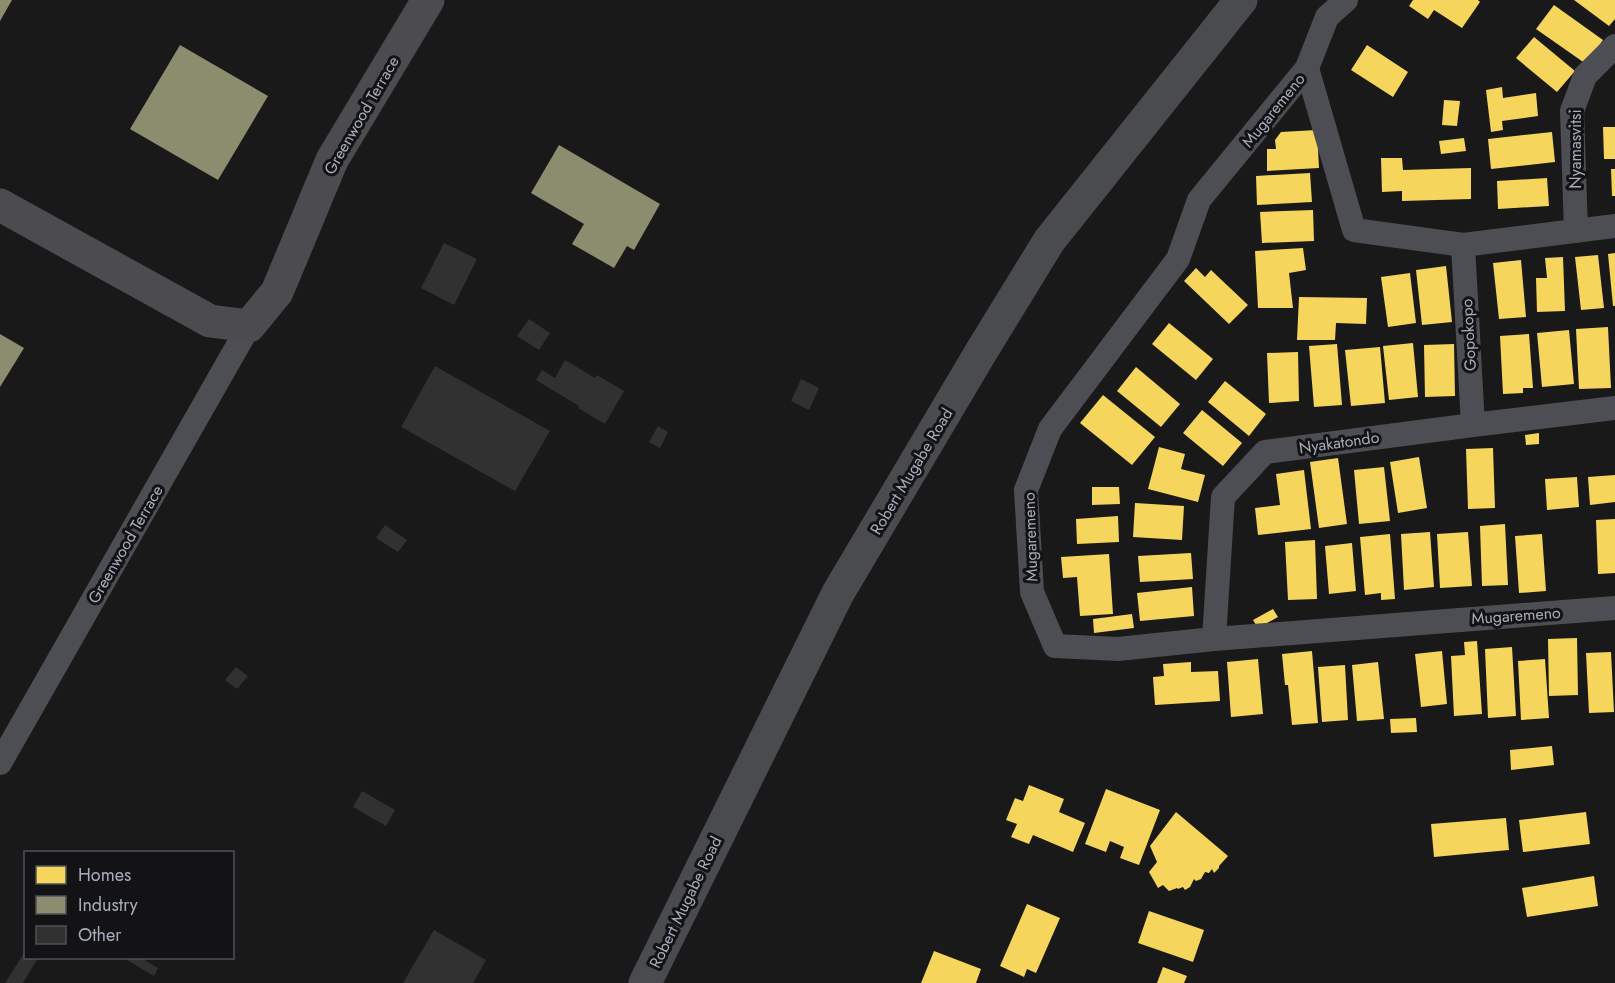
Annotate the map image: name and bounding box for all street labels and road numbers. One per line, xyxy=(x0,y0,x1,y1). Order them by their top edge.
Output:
street label: Greenwood Terrace xyxy=(318,52,405,179)
street label: Mugaremeno xyxy=(1236,68,1311,152)
street label: Nyamasvitsi xyxy=(1564,109,1587,189)
street label: Gopokopo xyxy=(1455,298,1482,372)
street label: Robert Mugabe Road xyxy=(864,404,958,539)
street label: Nyakatondo xyxy=(1298,425,1381,460)
street label: Greenwood Terrace xyxy=(82,481,169,608)
street label: Mugaremeno xyxy=(1017,492,1044,582)
street label: Mugaremeno xyxy=(1471,601,1562,630)
street label: Robert Mugabe Road xyxy=(644,832,727,972)

